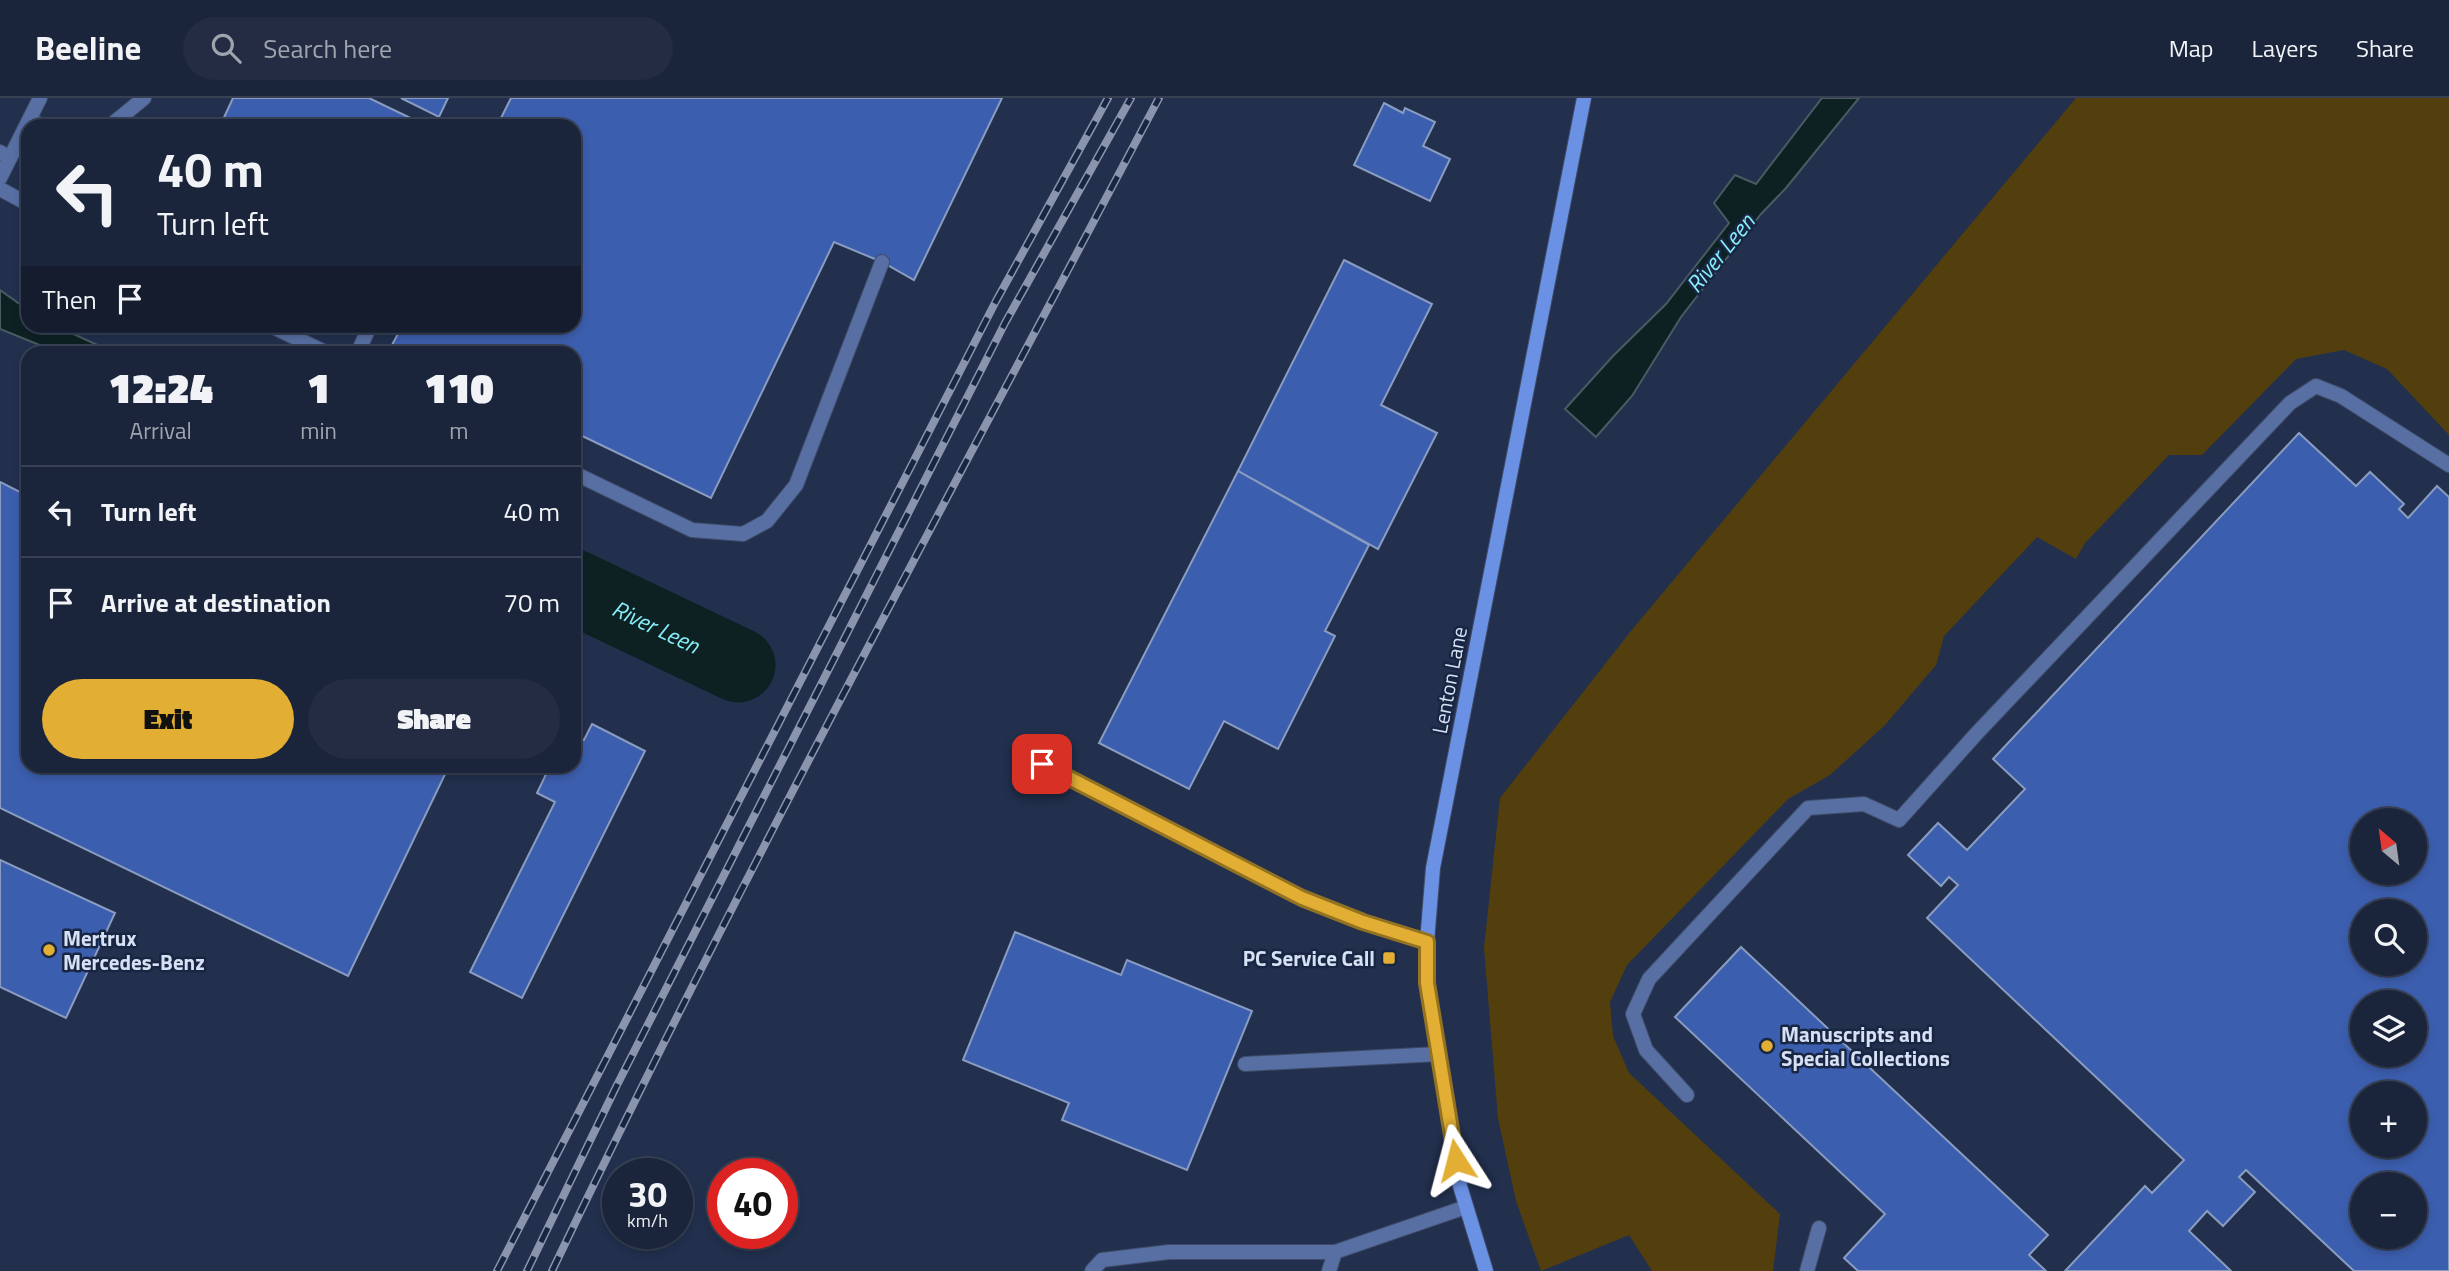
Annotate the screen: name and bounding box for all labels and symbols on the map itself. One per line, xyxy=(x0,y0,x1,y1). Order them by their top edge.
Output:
water label: River Leen xyxy=(1677,205,1763,300)
water label: River Leen xyxy=(607,590,706,662)
street label: Lenton Lane xyxy=(1423,624,1475,736)
pin xyxy=(1012,734,1072,794)
north arrow xyxy=(2350,808,2427,886)
place label: Mertrux Mercedes-Benz xyxy=(63,922,205,978)
marker: Mertrux Mercedes-Benz xyxy=(41,942,57,958)
place label: PC Service Call xyxy=(1243,942,1375,974)
marker: PC Service Call xyxy=(1381,950,1397,966)
place label: Manuscripts and Special Collections xyxy=(1781,1018,1950,1074)
marker: Manuscripts and Special Collections xyxy=(1759,1038,1775,1054)
position arrow xyxy=(1419,1123,1493,1197)
speed limit sign: 40 xyxy=(707,1158,798,1249)

